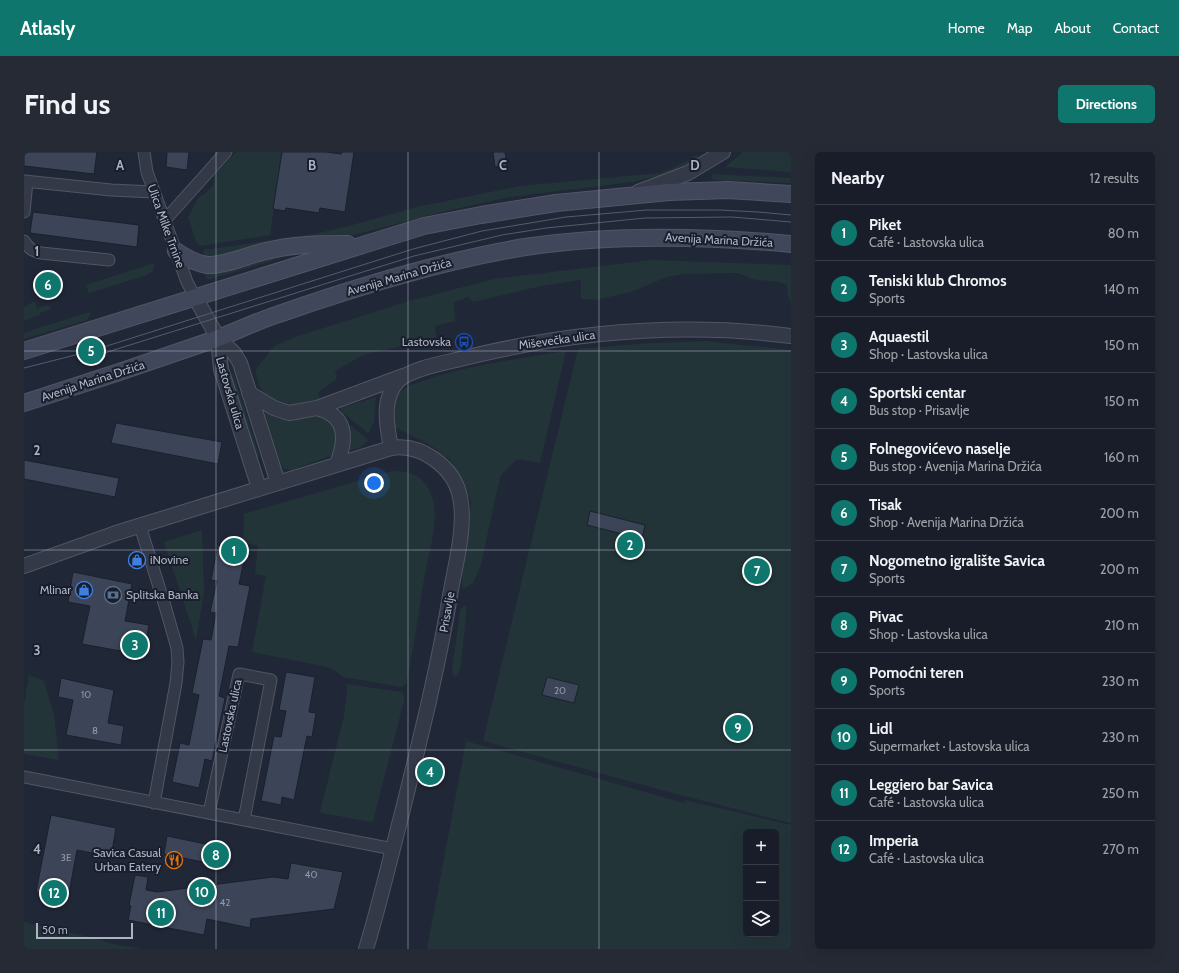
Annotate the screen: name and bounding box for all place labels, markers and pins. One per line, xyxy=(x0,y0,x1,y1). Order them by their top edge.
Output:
pin: 6 xyxy=(35,270,61,300)
bus stop icon: Lastovska xyxy=(454,332,474,352)
place label: Lastovska xyxy=(402,334,451,349)
pin: 5 xyxy=(78,336,104,366)
pin: 2 xyxy=(617,530,643,560)
pin: 1 xyxy=(221,536,247,566)
shop icon: iNovine xyxy=(127,550,147,570)
place label: iNovine xyxy=(150,552,188,567)
pin: 7 xyxy=(744,556,770,586)
shop icon: Mlinar xyxy=(74,580,94,600)
place label: Mlinar xyxy=(40,582,71,597)
bank icon: Splitska Banka xyxy=(103,585,123,605)
place label: Splitska Banka xyxy=(126,587,199,602)
pin: 3 xyxy=(122,630,148,660)
pin: 9 xyxy=(725,713,751,743)
pin: 4 xyxy=(417,757,443,787)
pin: 8 xyxy=(203,840,229,870)
place label: Savica Casual Urban Eatery xyxy=(93,845,161,874)
restaurant icon: Savica Casual Urban Eatery xyxy=(164,850,184,870)
pin: 10 xyxy=(189,877,215,907)
pin: 12 xyxy=(41,878,67,908)
pin: 11 xyxy=(148,898,174,928)

